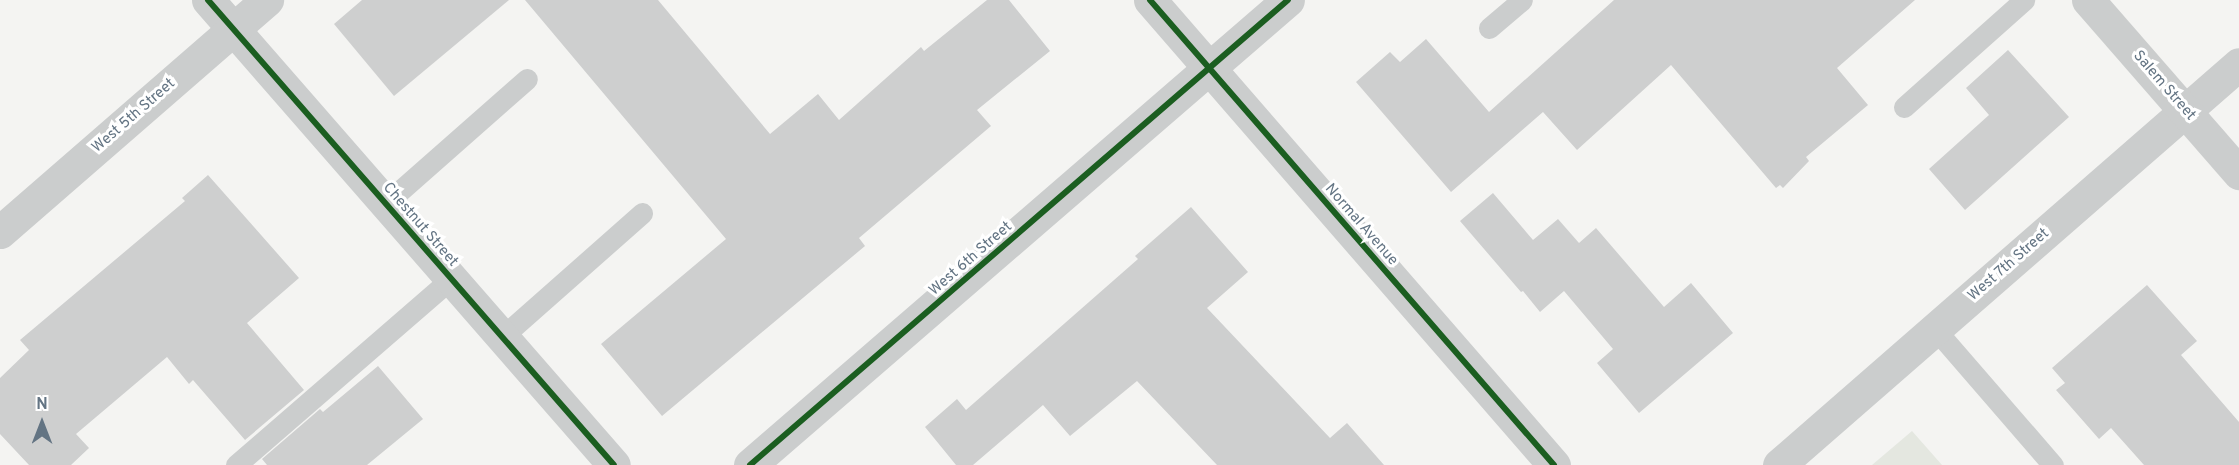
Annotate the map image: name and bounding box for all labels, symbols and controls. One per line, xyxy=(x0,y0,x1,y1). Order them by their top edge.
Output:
street label: Salem Street xyxy=(2129,47,2199,125)
street label: West 5th Street xyxy=(89,75,179,157)
street label: Chestnut Street xyxy=(379,179,461,271)
street label: Normal Avenue xyxy=(1320,180,1402,270)
street label: West 6th Street xyxy=(926,218,1016,300)
street label: West 7th Street xyxy=(1964,225,2054,305)
north arrow xyxy=(12,393,72,453)
text: N xyxy=(36,395,48,415)

